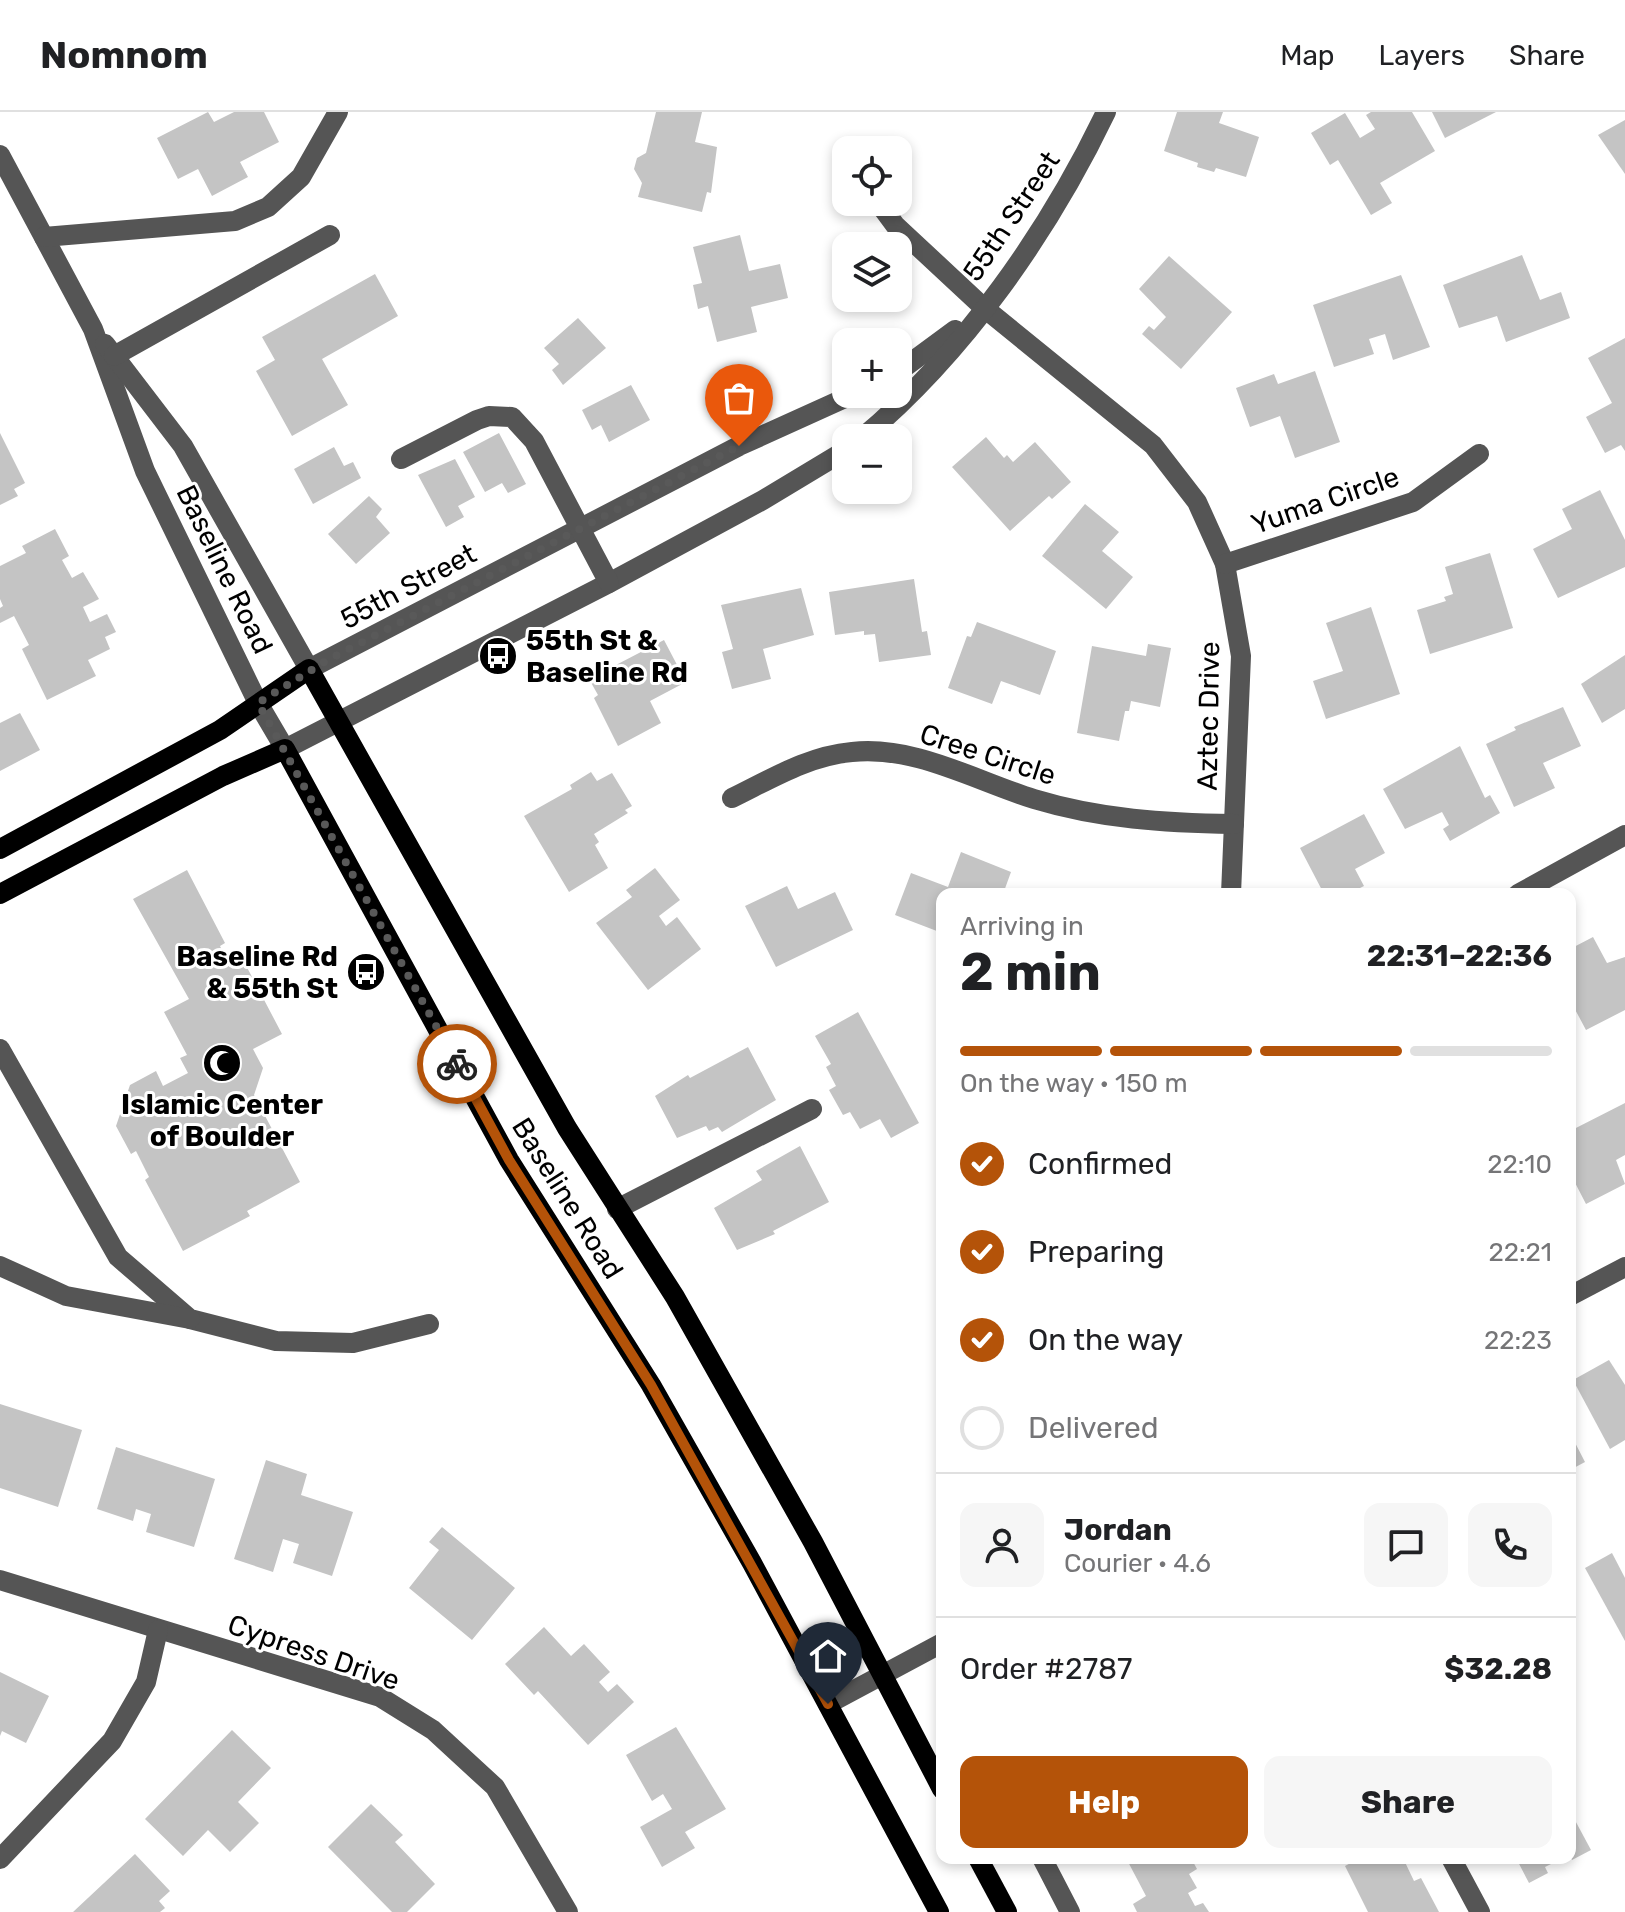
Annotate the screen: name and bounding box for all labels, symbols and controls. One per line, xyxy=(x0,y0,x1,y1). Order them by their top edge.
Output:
text: Nomnom xyxy=(40,32,208,78)
text: Map xyxy=(1280,39,1335,72)
text: Layers xyxy=(1379,39,1465,72)
text: Share xyxy=(1509,39,1585,72)
map controls xyxy=(832,136,912,504)
button: locate xyxy=(832,136,912,216)
street label: 55th Street xyxy=(956,145,1067,287)
button: layers xyxy=(832,232,912,312)
button: + xyxy=(832,328,912,408)
pin xyxy=(705,364,773,446)
icon: bag xyxy=(717,376,761,420)
button: − xyxy=(832,424,912,504)
street label: Yuma Circle xyxy=(1247,460,1403,541)
street label: Baseline Road xyxy=(169,479,280,659)
street label: 55th Street xyxy=(335,537,482,636)
place label: 55th St & Baseline Rd xyxy=(526,624,688,689)
bus stop icon: 55th St & Baseline Rd xyxy=(477,635,519,677)
street label: Aztec Drive xyxy=(1191,641,1226,791)
street label: Cree Circle xyxy=(916,717,1060,792)
text: Arriving in xyxy=(960,911,1084,942)
text: 22:31–22:36 xyxy=(1367,938,1552,974)
place label: Baseline Rd & 55th St xyxy=(176,940,338,1005)
text: 2 min xyxy=(960,941,1101,1003)
bus stop icon: Baseline Rd & 55th St xyxy=(345,951,387,993)
courier xyxy=(417,1024,497,1104)
mosque icon: Islamic Center of Boulder xyxy=(201,1042,243,1084)
icon: bike xyxy=(435,1042,479,1086)
text: On the way · 150 m xyxy=(960,1068,1188,1099)
place label: Islamic Center of Boulder xyxy=(121,1088,323,1153)
street label: Baseline Road xyxy=(505,1112,630,1285)
icon: check xyxy=(960,1142,1004,1186)
text: Confirmed xyxy=(1028,1146,1172,1182)
text: 22:10 xyxy=(1487,1149,1552,1180)
icon: check xyxy=(960,1230,1004,1274)
text: Preparing xyxy=(1028,1234,1164,1270)
text: 22:21 xyxy=(1488,1237,1552,1268)
icon: check xyxy=(960,1318,1004,1362)
text: On the way xyxy=(1028,1322,1183,1358)
text: 22:23 xyxy=(1484,1325,1552,1356)
text: Delivered xyxy=(1028,1410,1159,1446)
button: person xyxy=(960,1503,1044,1587)
button: chat xyxy=(1364,1503,1448,1587)
button: phone xyxy=(1468,1503,1552,1587)
text: Jordan xyxy=(1064,1512,1172,1548)
text: Courier · 4.6 xyxy=(1064,1548,1211,1579)
street label: Cypress Drive xyxy=(224,1608,404,1697)
pin xyxy=(794,1622,862,1704)
icon: home xyxy=(806,1634,850,1678)
text: Order #2787 xyxy=(960,1651,1133,1687)
text: $32.28 xyxy=(1444,1651,1552,1687)
button: Help xyxy=(960,1756,1248,1848)
button: Share xyxy=(1264,1756,1552,1848)

